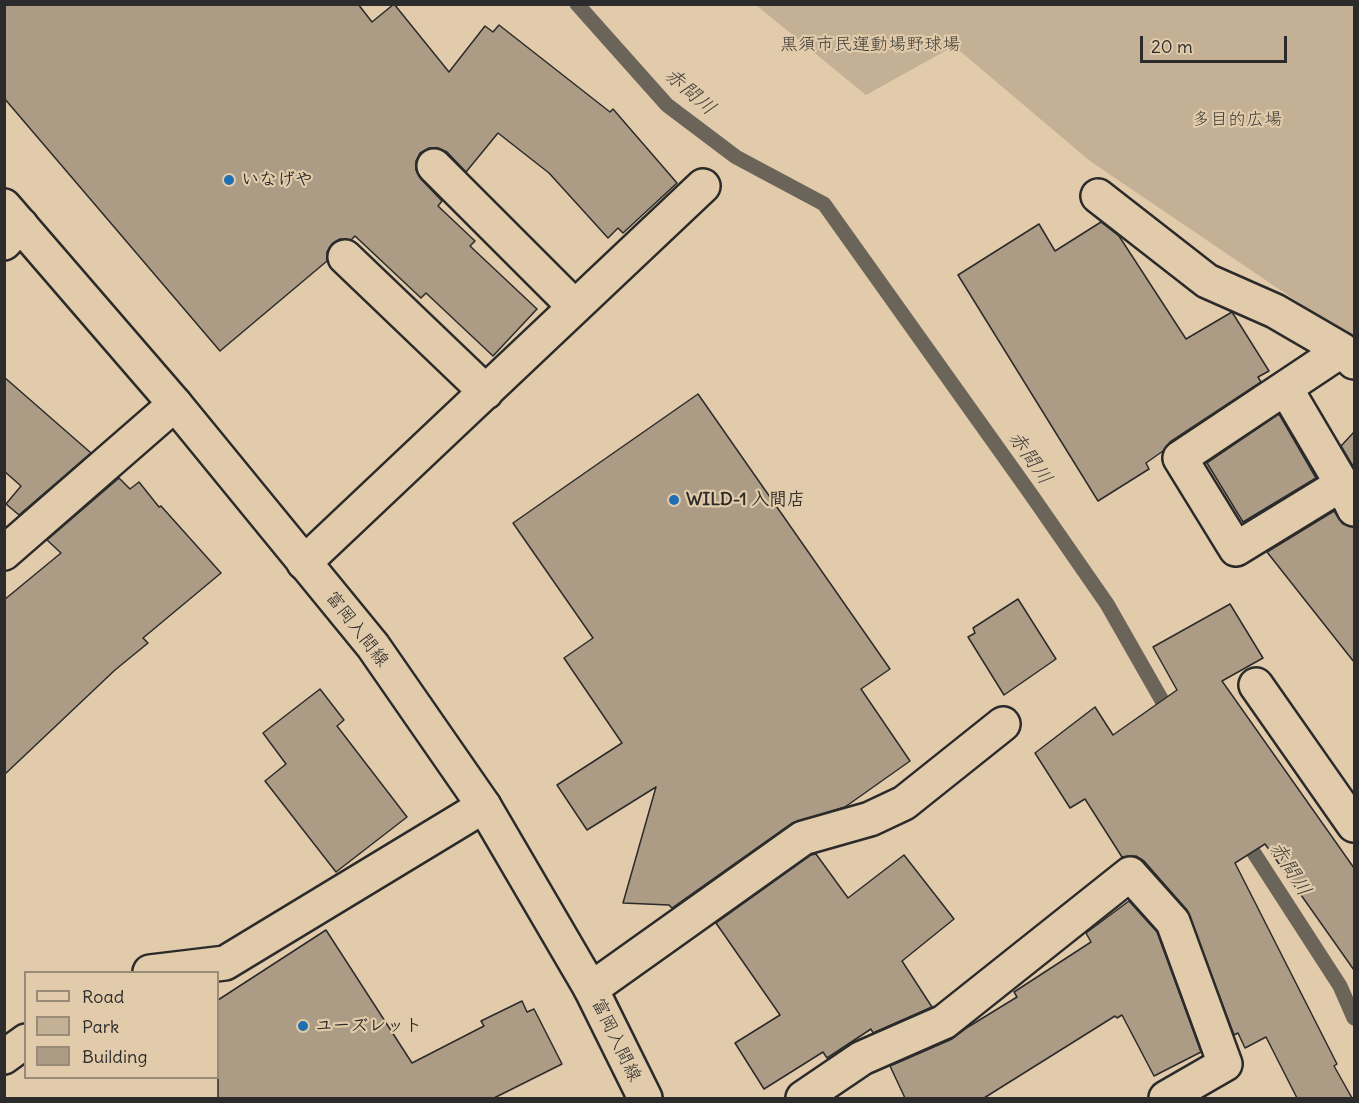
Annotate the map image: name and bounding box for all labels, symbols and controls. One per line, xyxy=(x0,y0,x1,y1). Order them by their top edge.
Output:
scale bar xyxy=(1143,24,1290,62)
park label: 黒須市民運動場野球場 xyxy=(780,34,960,56)
text: 20 m xyxy=(1151,35,1193,58)
water label: 赤間川 xyxy=(659,63,721,121)
park label: 多目的広場 xyxy=(1192,109,1282,131)
place label: いなげや xyxy=(241,169,313,191)
marker: いなげや xyxy=(222,173,236,187)
water label: 赤間川 xyxy=(1003,427,1057,489)
place label: WILD-1 入間店 xyxy=(686,489,805,511)
marker: WILD-1 入間店 xyxy=(667,493,681,507)
street label: 富岡入間線 xyxy=(321,587,393,671)
water label: 赤間川 xyxy=(1264,837,1316,901)
legend xyxy=(24,971,219,1079)
text: Road xyxy=(82,985,124,1008)
street label: 富岡入間線 xyxy=(587,995,645,1085)
text: Park xyxy=(82,1015,119,1038)
place label: ユーズレット xyxy=(315,1015,422,1037)
marker: ユーズレット xyxy=(296,1019,310,1033)
text: Building xyxy=(82,1045,147,1068)

